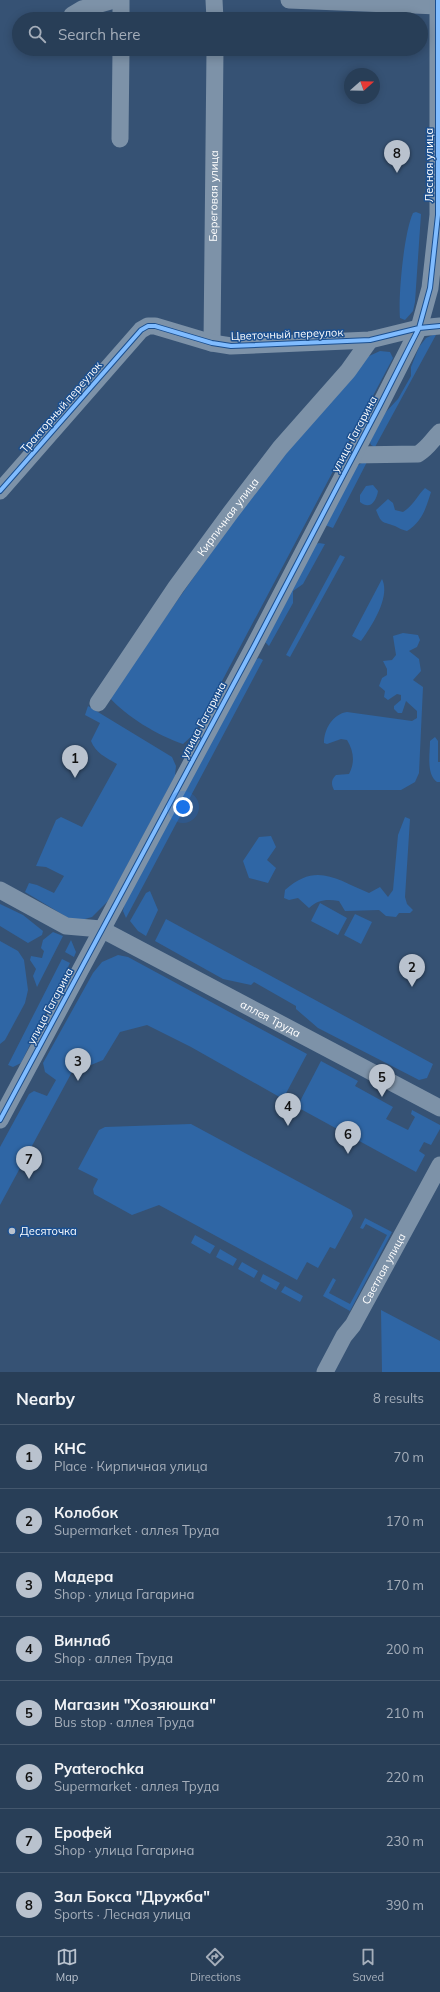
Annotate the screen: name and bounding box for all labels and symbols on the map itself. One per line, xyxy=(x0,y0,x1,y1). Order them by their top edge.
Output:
north arrow xyxy=(344,68,380,104)
street label: Лесная улица xyxy=(422,128,436,202)
pin: 8 xyxy=(384,140,410,173)
street label: Береговая улица xyxy=(206,150,221,242)
street label: Цветочный переулок xyxy=(230,325,344,343)
street label: Тракторный переулок xyxy=(17,358,105,456)
street label: улица Гагарина xyxy=(328,393,380,475)
street label: Кирпичная улица xyxy=(194,475,262,559)
street label: улица Гагарина xyxy=(177,679,229,761)
pin: 1 xyxy=(62,745,88,778)
your location xyxy=(173,797,193,817)
pin: 2 xyxy=(399,954,425,987)
street label: улица Гагарина xyxy=(24,965,76,1047)
street label: аллея Труда xyxy=(238,997,303,1040)
pin: 3 xyxy=(65,1048,91,1081)
pin: 5 xyxy=(369,1064,395,1097)
pin: 4 xyxy=(275,1093,301,1126)
pin: 6 xyxy=(335,1121,361,1154)
pin: 7 xyxy=(16,1146,42,1179)
place label: Десяточка xyxy=(20,1224,77,1238)
marker: Десяточка xyxy=(7,1226,17,1236)
street label: Светлая улица xyxy=(359,1231,409,1307)

